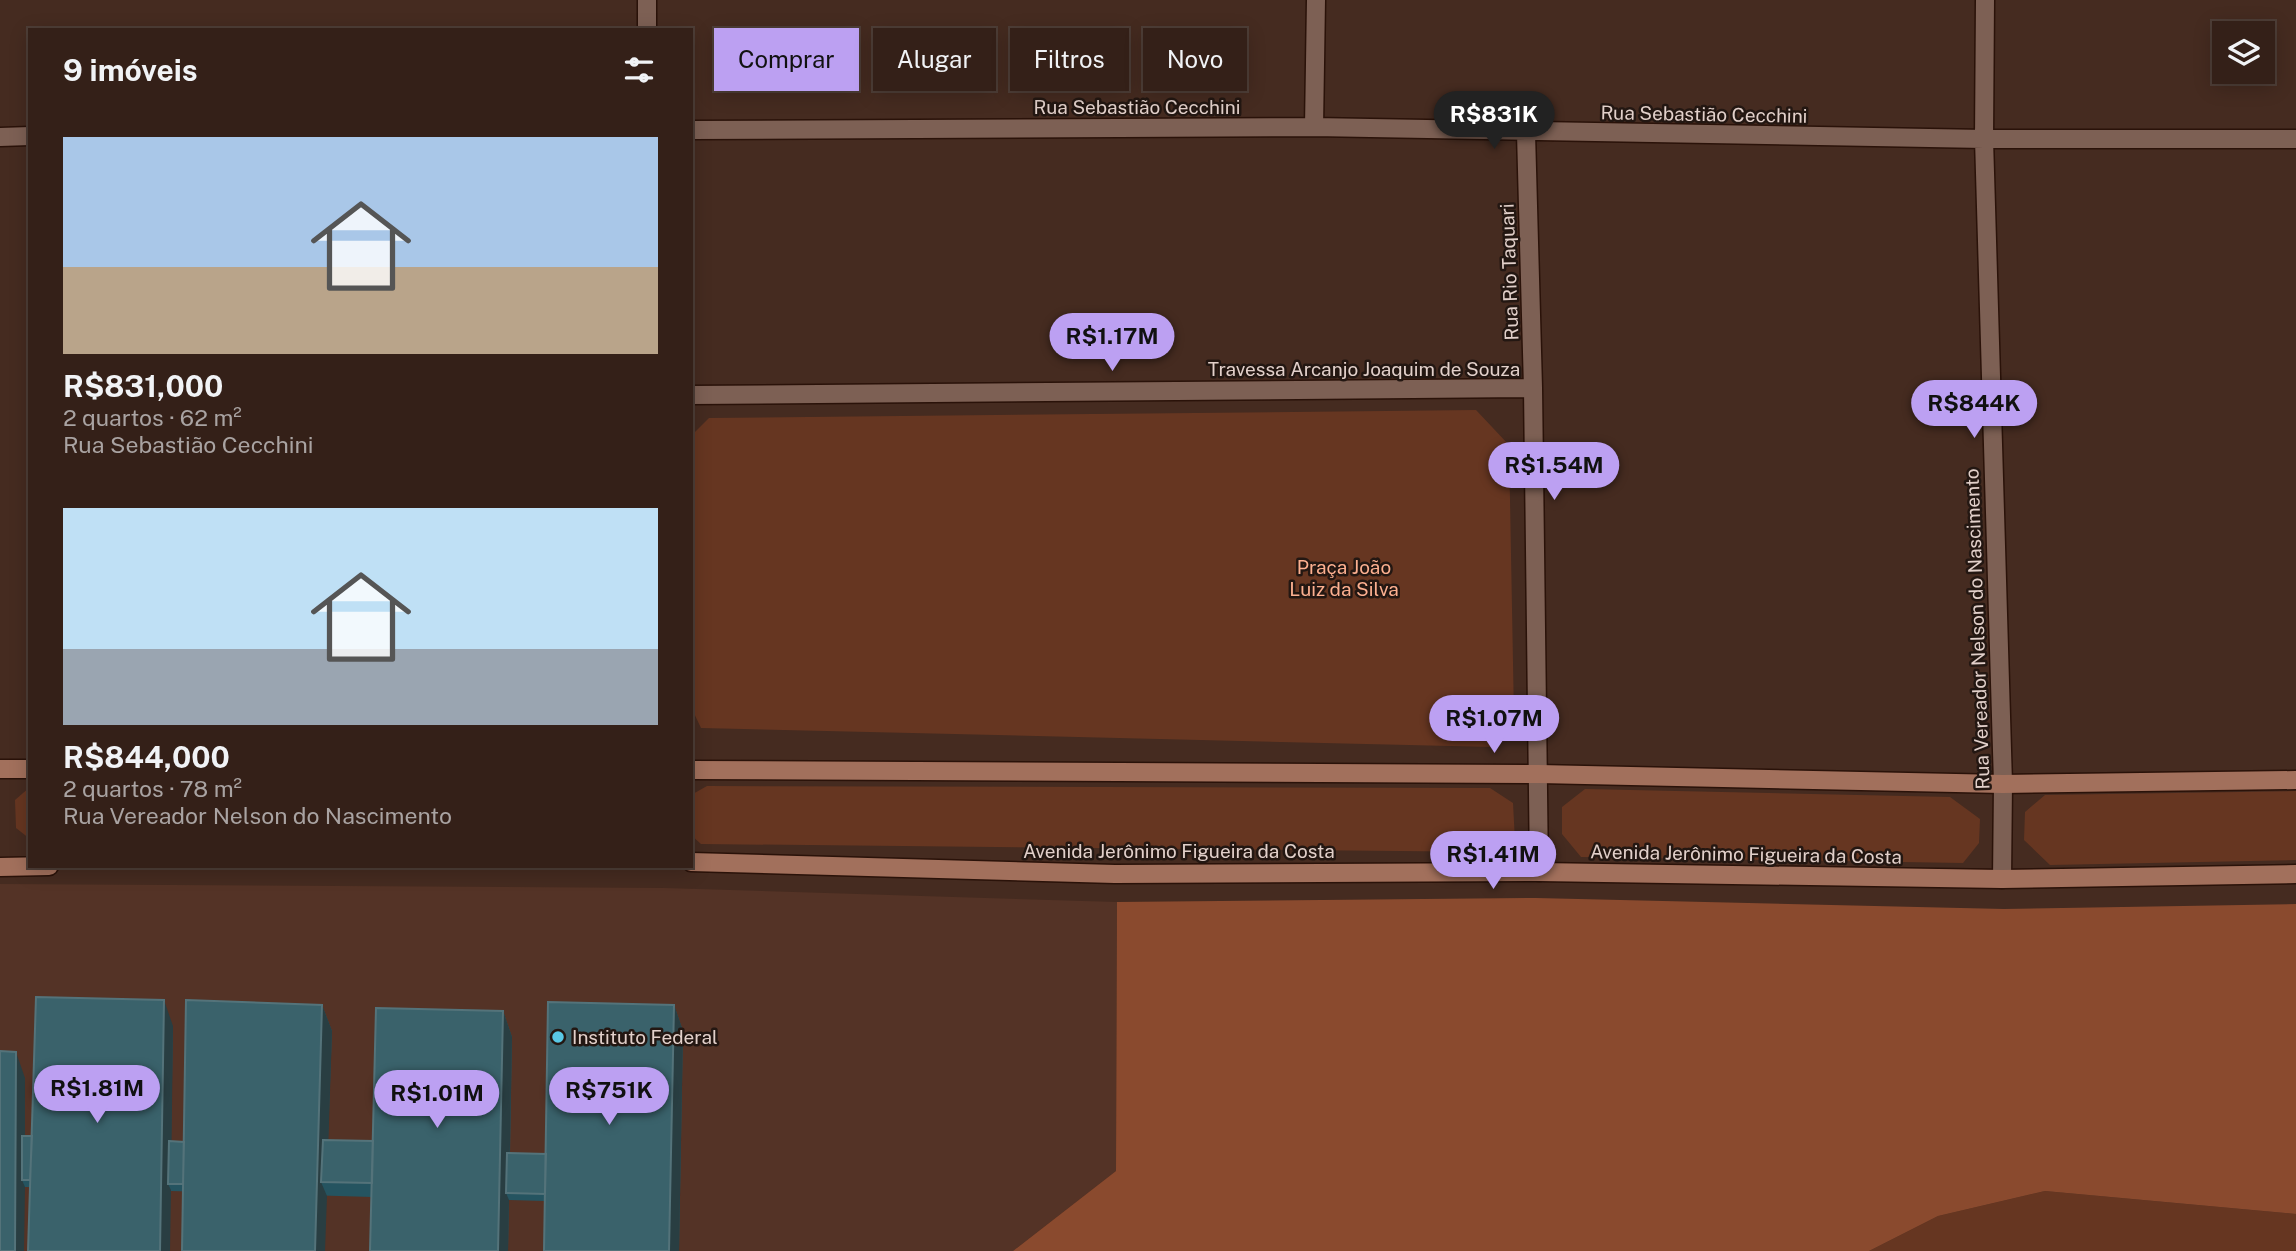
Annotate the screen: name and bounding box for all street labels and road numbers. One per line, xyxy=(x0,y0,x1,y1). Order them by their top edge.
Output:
street label: Rua Sebastião Cecchini xyxy=(1034,96,1240,118)
street label: Rua Sebastião Cecchini xyxy=(1600,101,1808,127)
street label: Rua Rio Taquari xyxy=(1496,203,1522,341)
street label: Travessa Arcanjo Joaquim de Souza xyxy=(1208,358,1520,380)
street label: Rua Vereador Nelson do Nascimento xyxy=(1960,468,1994,790)
street label: Avenida Jerônimo Figueira da Costa xyxy=(1023,840,1335,862)
street label: Avenida Jerônimo Figueira da Costa xyxy=(1590,840,1902,868)

